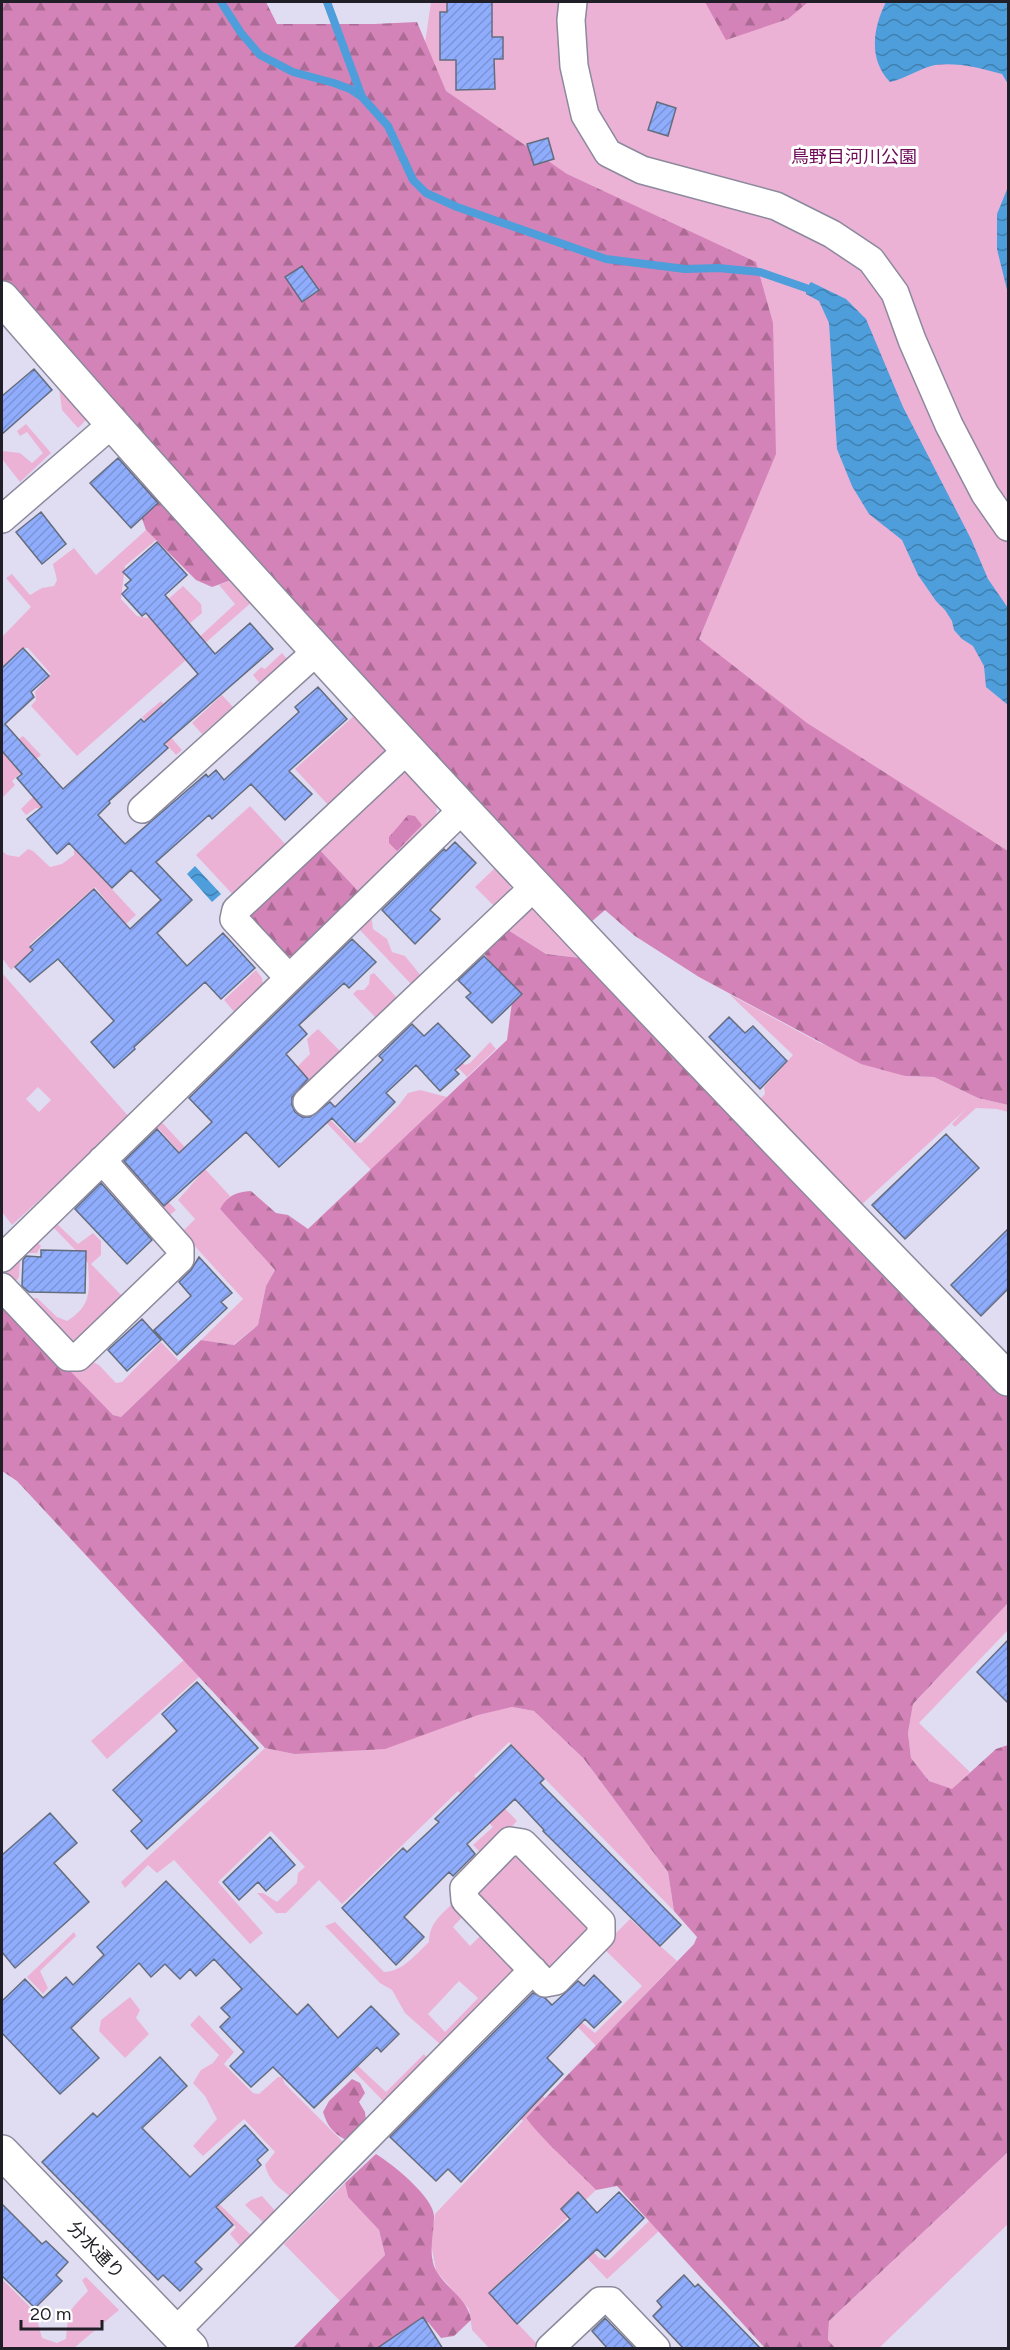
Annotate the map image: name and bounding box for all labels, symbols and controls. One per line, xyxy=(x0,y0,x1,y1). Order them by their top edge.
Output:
park label: 鳥野目河川公園 xyxy=(791,146,917,168)
street label: 分水通り xyxy=(63,2216,129,2284)
scale bar xyxy=(21,2293,102,2331)
text: 20 m xyxy=(30,2303,71,2325)

